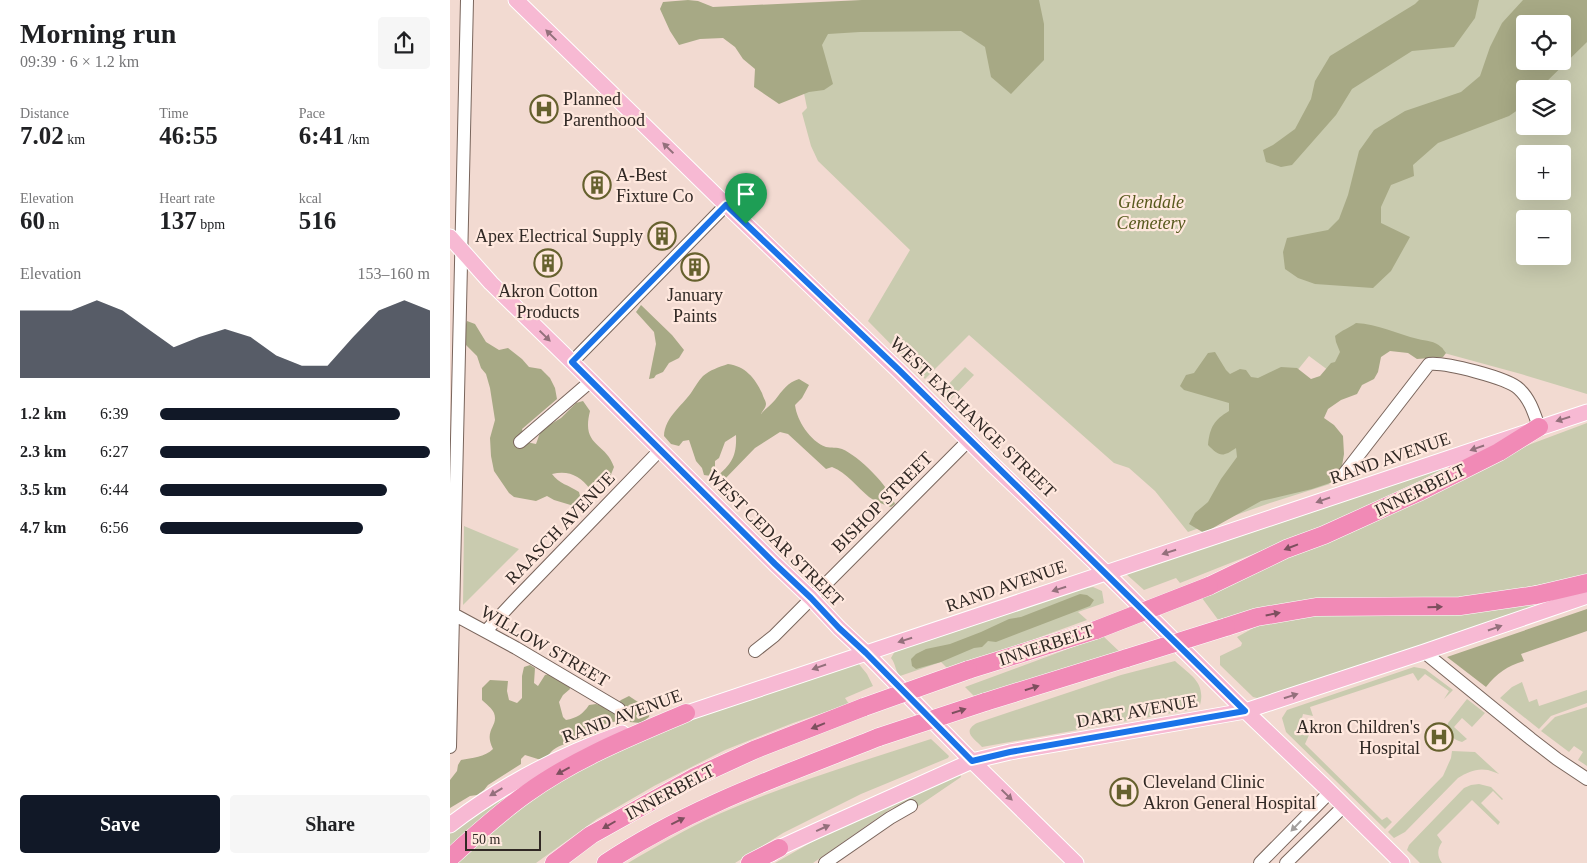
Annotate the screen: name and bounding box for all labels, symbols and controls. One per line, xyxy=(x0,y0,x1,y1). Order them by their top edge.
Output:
map controls xyxy=(1516,15,1571,265)
button: locate xyxy=(1516,15,1571,70)
button: share xyxy=(378,17,430,69)
text: Morning run xyxy=(20,18,176,49)
one-way arrow xyxy=(545,29,557,41)
text: 09:39 · 6 × 1.2 km xyxy=(20,53,139,70)
button: layers xyxy=(1516,80,1571,135)
place label: Planned Parenthood xyxy=(563,89,645,130)
hospital icon: Planned Parenthood xyxy=(529,94,559,124)
text: Distance xyxy=(20,106,69,121)
text: Time xyxy=(159,106,188,121)
text: Pace xyxy=(299,106,325,121)
text: 7.02 xyxy=(20,122,64,149)
text: 46:55 xyxy=(159,122,218,149)
text: 6:41 xyxy=(299,122,344,149)
text: km xyxy=(64,132,85,147)
text: /km xyxy=(344,132,370,147)
one-way arrow xyxy=(662,142,674,154)
button: + xyxy=(1516,145,1571,200)
place label: A-Best Fixture Co xyxy=(616,165,694,206)
building icon: A-Best Fixture Co xyxy=(582,170,612,200)
pin xyxy=(725,173,767,224)
icon: arrive xyxy=(732,180,760,208)
text: Elevation xyxy=(20,191,74,206)
text: Heart rate xyxy=(159,191,215,206)
text: kcal xyxy=(299,191,322,206)
park label: Glendale Cemetery xyxy=(1117,192,1185,233)
text: 60 xyxy=(20,207,45,234)
text: 137 xyxy=(159,207,197,234)
text: 516 xyxy=(299,207,336,234)
button: − xyxy=(1516,210,1571,265)
text: m xyxy=(45,217,59,232)
text: bpm xyxy=(197,217,225,232)
building icon: Apex Electrical Supply xyxy=(647,221,677,251)
place label: Apex Electrical Supply xyxy=(475,226,643,246)
building icon: Akron Cotton Products xyxy=(533,248,563,278)
building icon: January Paints xyxy=(680,252,710,282)
text: Elevation xyxy=(20,265,81,282)
text: 153–160 m xyxy=(358,265,430,282)
place label: Akron Cotton Products xyxy=(498,281,598,322)
place label: January Paints xyxy=(667,285,723,326)
one-way arrow xyxy=(538,330,550,342)
street label: WEST EXCHANGE STREET xyxy=(886,332,1060,502)
text: 1.2 km xyxy=(20,405,66,422)
text: 6:39 xyxy=(100,405,128,422)
one-way arrow xyxy=(1556,416,1571,423)
street label: RAND AVENUE xyxy=(1327,428,1453,488)
text: 2.3 km xyxy=(20,443,66,460)
text: 6:27 xyxy=(100,443,128,460)
one-way arrow xyxy=(1469,445,1484,452)
street label: BISHOP STREET xyxy=(828,448,936,556)
street label: INNERBELT xyxy=(1371,459,1469,521)
street label: WEST CEDAR STREET xyxy=(703,466,847,610)
street label: RAASCH AVENUE xyxy=(501,468,619,588)
text: 3.5 km xyxy=(20,481,66,498)
text: 6:44 xyxy=(100,481,128,498)
one-way arrow xyxy=(1315,497,1330,504)
text: 4.7 km xyxy=(20,519,66,536)
text: 6:56 xyxy=(100,519,128,536)
one-way arrow xyxy=(1284,544,1298,552)
one-way arrow xyxy=(1161,549,1176,556)
street label: RAND AVENUE xyxy=(943,556,1069,616)
one-way arrow xyxy=(1051,585,1066,593)
street label: WILLOW STREET xyxy=(477,601,613,691)
one-way arrow xyxy=(1427,602,1443,610)
one-way arrow xyxy=(1265,610,1281,618)
street label: INNERBELT xyxy=(996,620,1096,670)
one-way arrow xyxy=(1488,624,1503,632)
one-way arrow xyxy=(897,636,912,644)
one-way arrow xyxy=(812,664,827,671)
one-way arrow xyxy=(1024,684,1039,692)
street label: RAND AVENUE xyxy=(559,685,685,747)
street label: DART AVENUE xyxy=(1075,690,1199,732)
one-way arrow xyxy=(1284,692,1299,699)
one-way arrow xyxy=(951,707,966,714)
place label: Akron Children's Hospital xyxy=(1296,717,1420,758)
hospital icon: Akron Children's Hospital xyxy=(1424,722,1454,752)
one-way arrow xyxy=(811,723,826,730)
street label: INNERBELT xyxy=(622,760,718,824)
one-way arrow xyxy=(556,767,570,776)
place label: Cleveland Clinic Akron General Hospital xyxy=(1143,772,1316,813)
hospital icon: Cleveland Clinic Akron General Hospital xyxy=(1109,777,1139,807)
one-way arrow xyxy=(490,788,503,797)
one-way arrow xyxy=(1001,789,1013,801)
button: Save xyxy=(20,795,220,853)
button: Share xyxy=(230,795,430,853)
one-way arrow xyxy=(671,817,686,825)
one-way arrow xyxy=(1290,820,1302,832)
one-way arrow xyxy=(601,821,616,829)
one-way arrow xyxy=(816,823,830,831)
scale bar xyxy=(465,828,541,851)
text: 50 m xyxy=(472,832,500,847)

